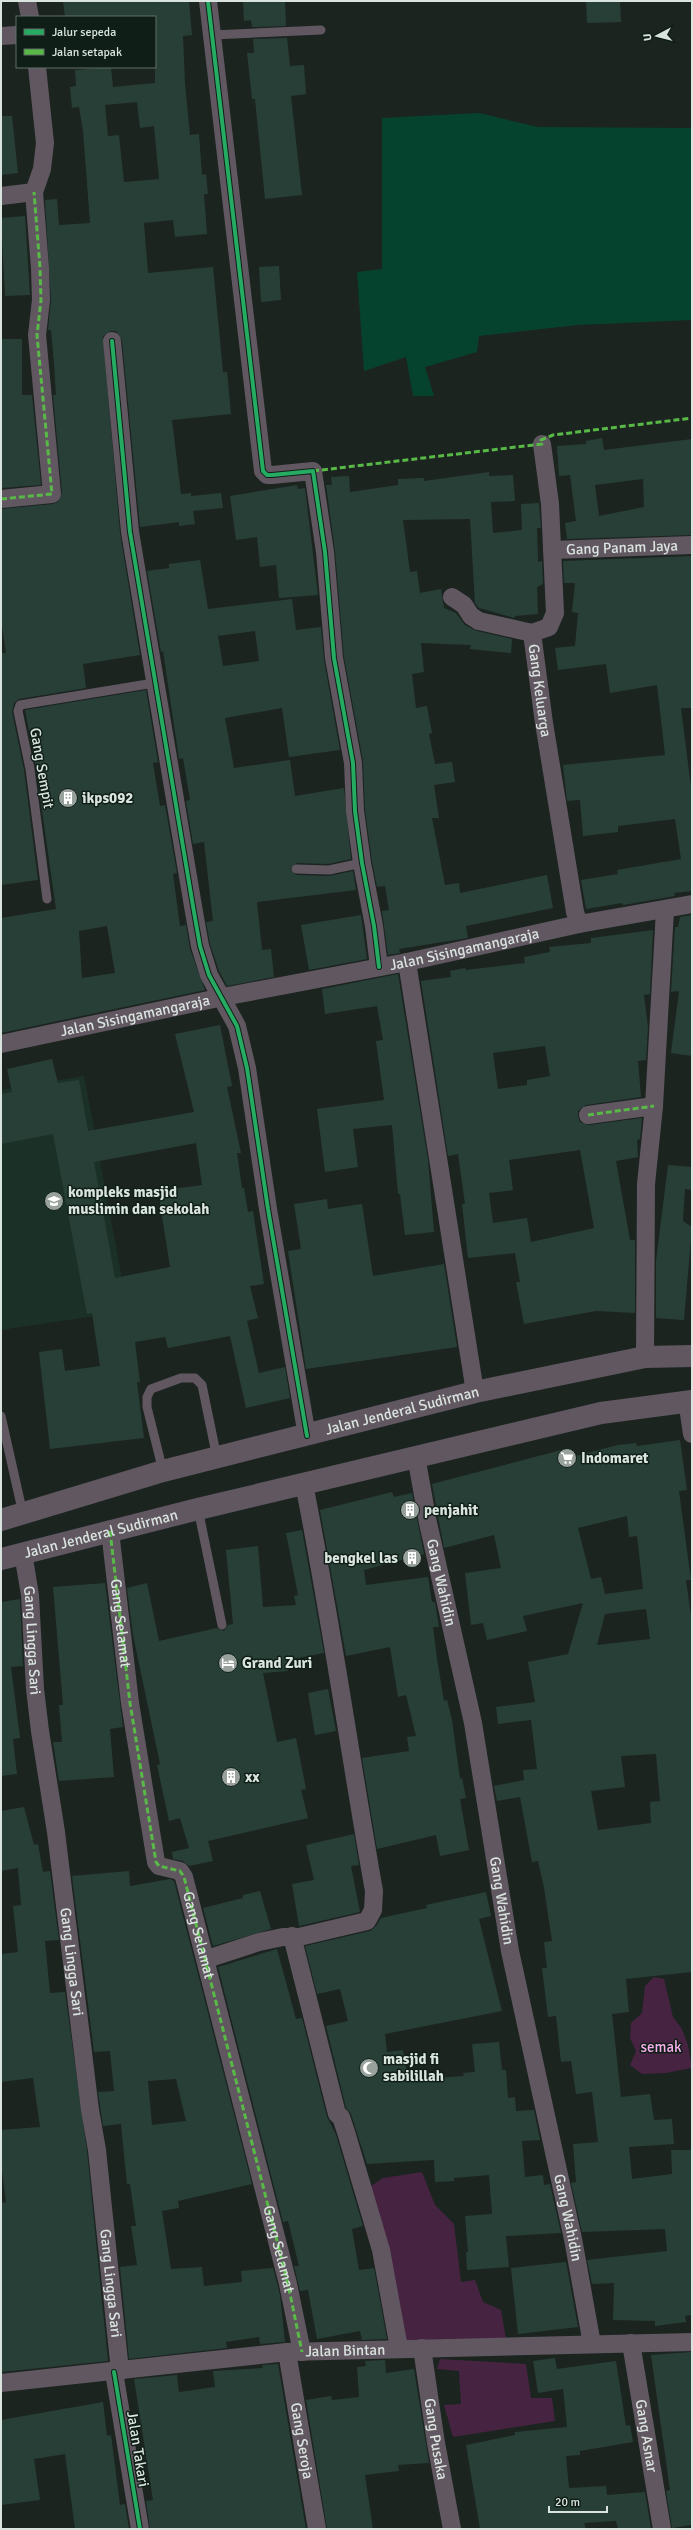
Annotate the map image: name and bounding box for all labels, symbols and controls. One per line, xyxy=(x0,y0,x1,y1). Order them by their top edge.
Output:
legend xyxy=(16,16,156,68)
north arrow xyxy=(637,16,677,56)
text: Jalur sepeda xyxy=(52,25,116,40)
text: U xyxy=(641,33,654,42)
text: Jalan setapak xyxy=(52,45,122,60)
street label: Gang Panam Jaya xyxy=(566,537,678,558)
street label: Gang Keluarga xyxy=(525,643,555,739)
street label: Gang Sempit xyxy=(26,726,58,810)
building icon: ikps092 xyxy=(57,787,79,809)
place label: ikps092 xyxy=(82,789,133,807)
street label: Jalan Sisingamangaraja xyxy=(388,924,541,974)
street label: Jalan Sisingamangaraja xyxy=(59,991,211,1040)
place label: kompleks masjid muslimin dan sekolah xyxy=(68,1183,209,1218)
school or university icon: kompleks masjid muslimin dan sekolah xyxy=(43,1190,65,1212)
street label: Jalan Jenderal Sudirman xyxy=(323,1382,481,1439)
supermarket icon: Indomaret xyxy=(556,1447,578,1469)
place label: Indomaret xyxy=(581,1449,649,1467)
building icon: penjahit xyxy=(399,1499,421,1521)
place label: penjahit xyxy=(424,1501,479,1519)
street label: Jalan Jenderal Sudirman xyxy=(22,1506,180,1562)
street label: Gang Wahidin xyxy=(423,1537,460,1628)
building icon: bengkel las xyxy=(401,1547,423,1569)
place label: bengkel las xyxy=(324,1549,398,1567)
street label: Gang Selamat xyxy=(107,1578,135,1669)
street label: Gang Lingga Sari xyxy=(20,1585,45,1696)
hotel icon: Grand Zuri xyxy=(217,1652,239,1674)
place label: Grand Zuri xyxy=(242,1654,312,1672)
building icon: xx xyxy=(220,1766,242,1788)
place label: xx xyxy=(245,1768,260,1786)
street label: Gang Wahidin xyxy=(486,1855,518,1946)
street label: Gang Selamat xyxy=(179,1890,219,1981)
street label: Gang Lingga Sari xyxy=(56,1907,87,2017)
park label: semak xyxy=(640,2038,682,2056)
place label: masjid fi sabilillah xyxy=(383,2050,444,2085)
mosque icon: masjid fi sabilillah xyxy=(358,2057,380,2079)
street label: Gang Wahidin xyxy=(550,2172,586,2263)
street label: Gang Selamat xyxy=(259,2204,299,2294)
street label: Gang Lingga Sari xyxy=(96,2228,125,2339)
street label: Jalan Bintan xyxy=(305,2341,385,2361)
street label: Gang Pusaka xyxy=(420,2397,452,2481)
street label: Gang Asnar xyxy=(632,2398,661,2474)
street label: Gang Seroja xyxy=(287,2401,317,2480)
street label: Jalan Takari xyxy=(123,2410,153,2488)
scale bar xyxy=(549,2488,607,2514)
text: 20 m xyxy=(555,2495,580,2510)

